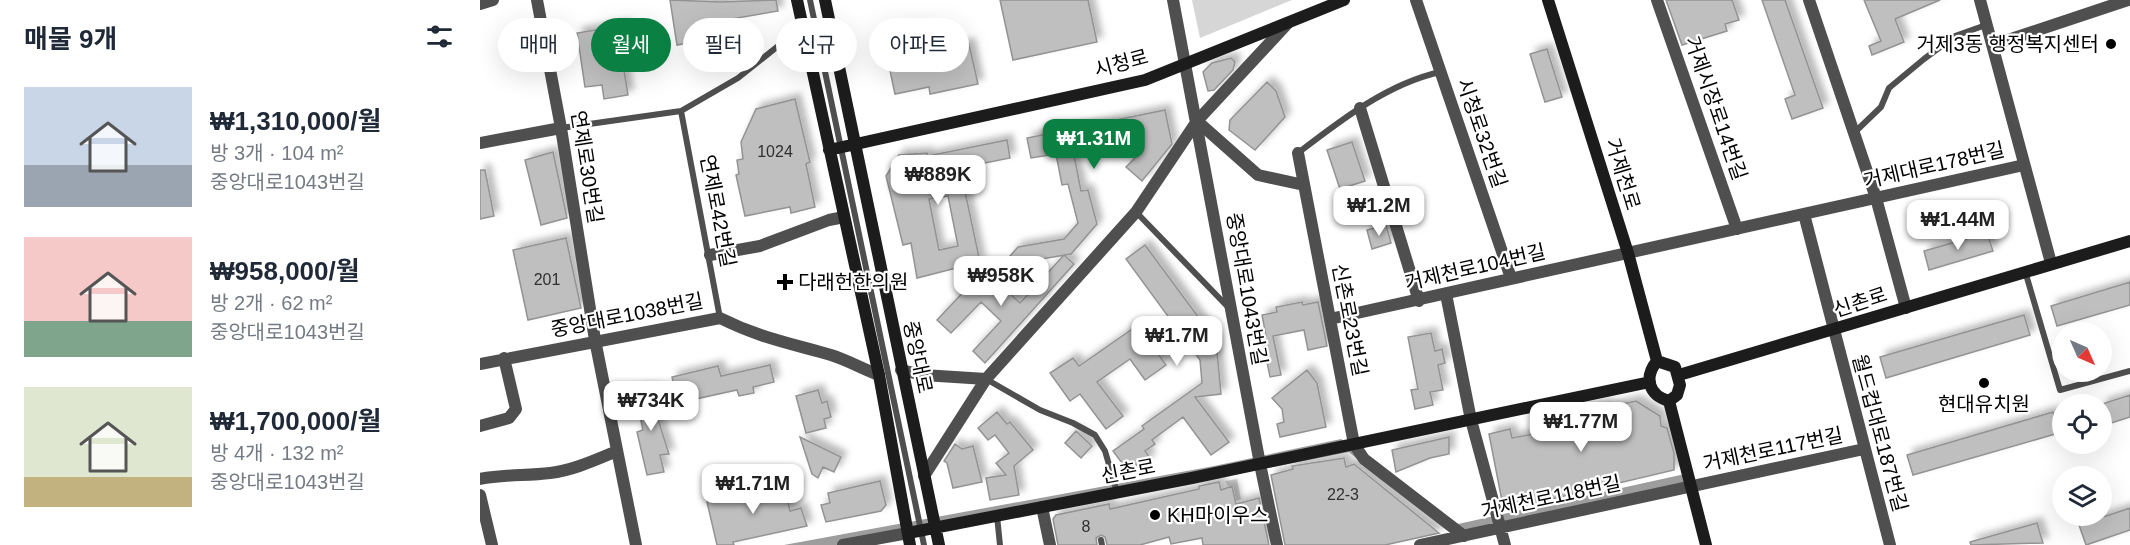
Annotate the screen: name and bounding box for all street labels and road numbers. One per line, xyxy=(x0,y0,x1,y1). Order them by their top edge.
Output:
street label: 거제시장로14번길 xyxy=(1681,33,1751,183)
street label: 시청로 xyxy=(1091,45,1151,81)
street label: 시청로32번길 xyxy=(1453,75,1511,191)
street label: 연제로30번길 xyxy=(567,109,607,225)
street label: 거제천로 xyxy=(1602,136,1644,212)
street label: 거제대로178번길 xyxy=(1861,138,2007,192)
street label: 연제로42번길 xyxy=(696,153,740,269)
street label: 중앙대로1043번길 xyxy=(1223,211,1271,367)
street label: 거제천로104번길 xyxy=(1402,240,1548,294)
street label: 신촌로23번길 xyxy=(1328,262,1372,378)
street label: 신촌로 xyxy=(1830,283,1890,321)
street label: 중앙대로1038번길 xyxy=(549,289,705,341)
street label: 중앙대로 xyxy=(900,319,936,395)
street label: 월드컵대로187번길 xyxy=(1848,352,1912,514)
street label: 거제천로117번길 xyxy=(1701,423,1845,475)
street label: 신촌로 xyxy=(1099,455,1157,487)
street label: 거제천로118번길 xyxy=(1479,471,1623,523)

